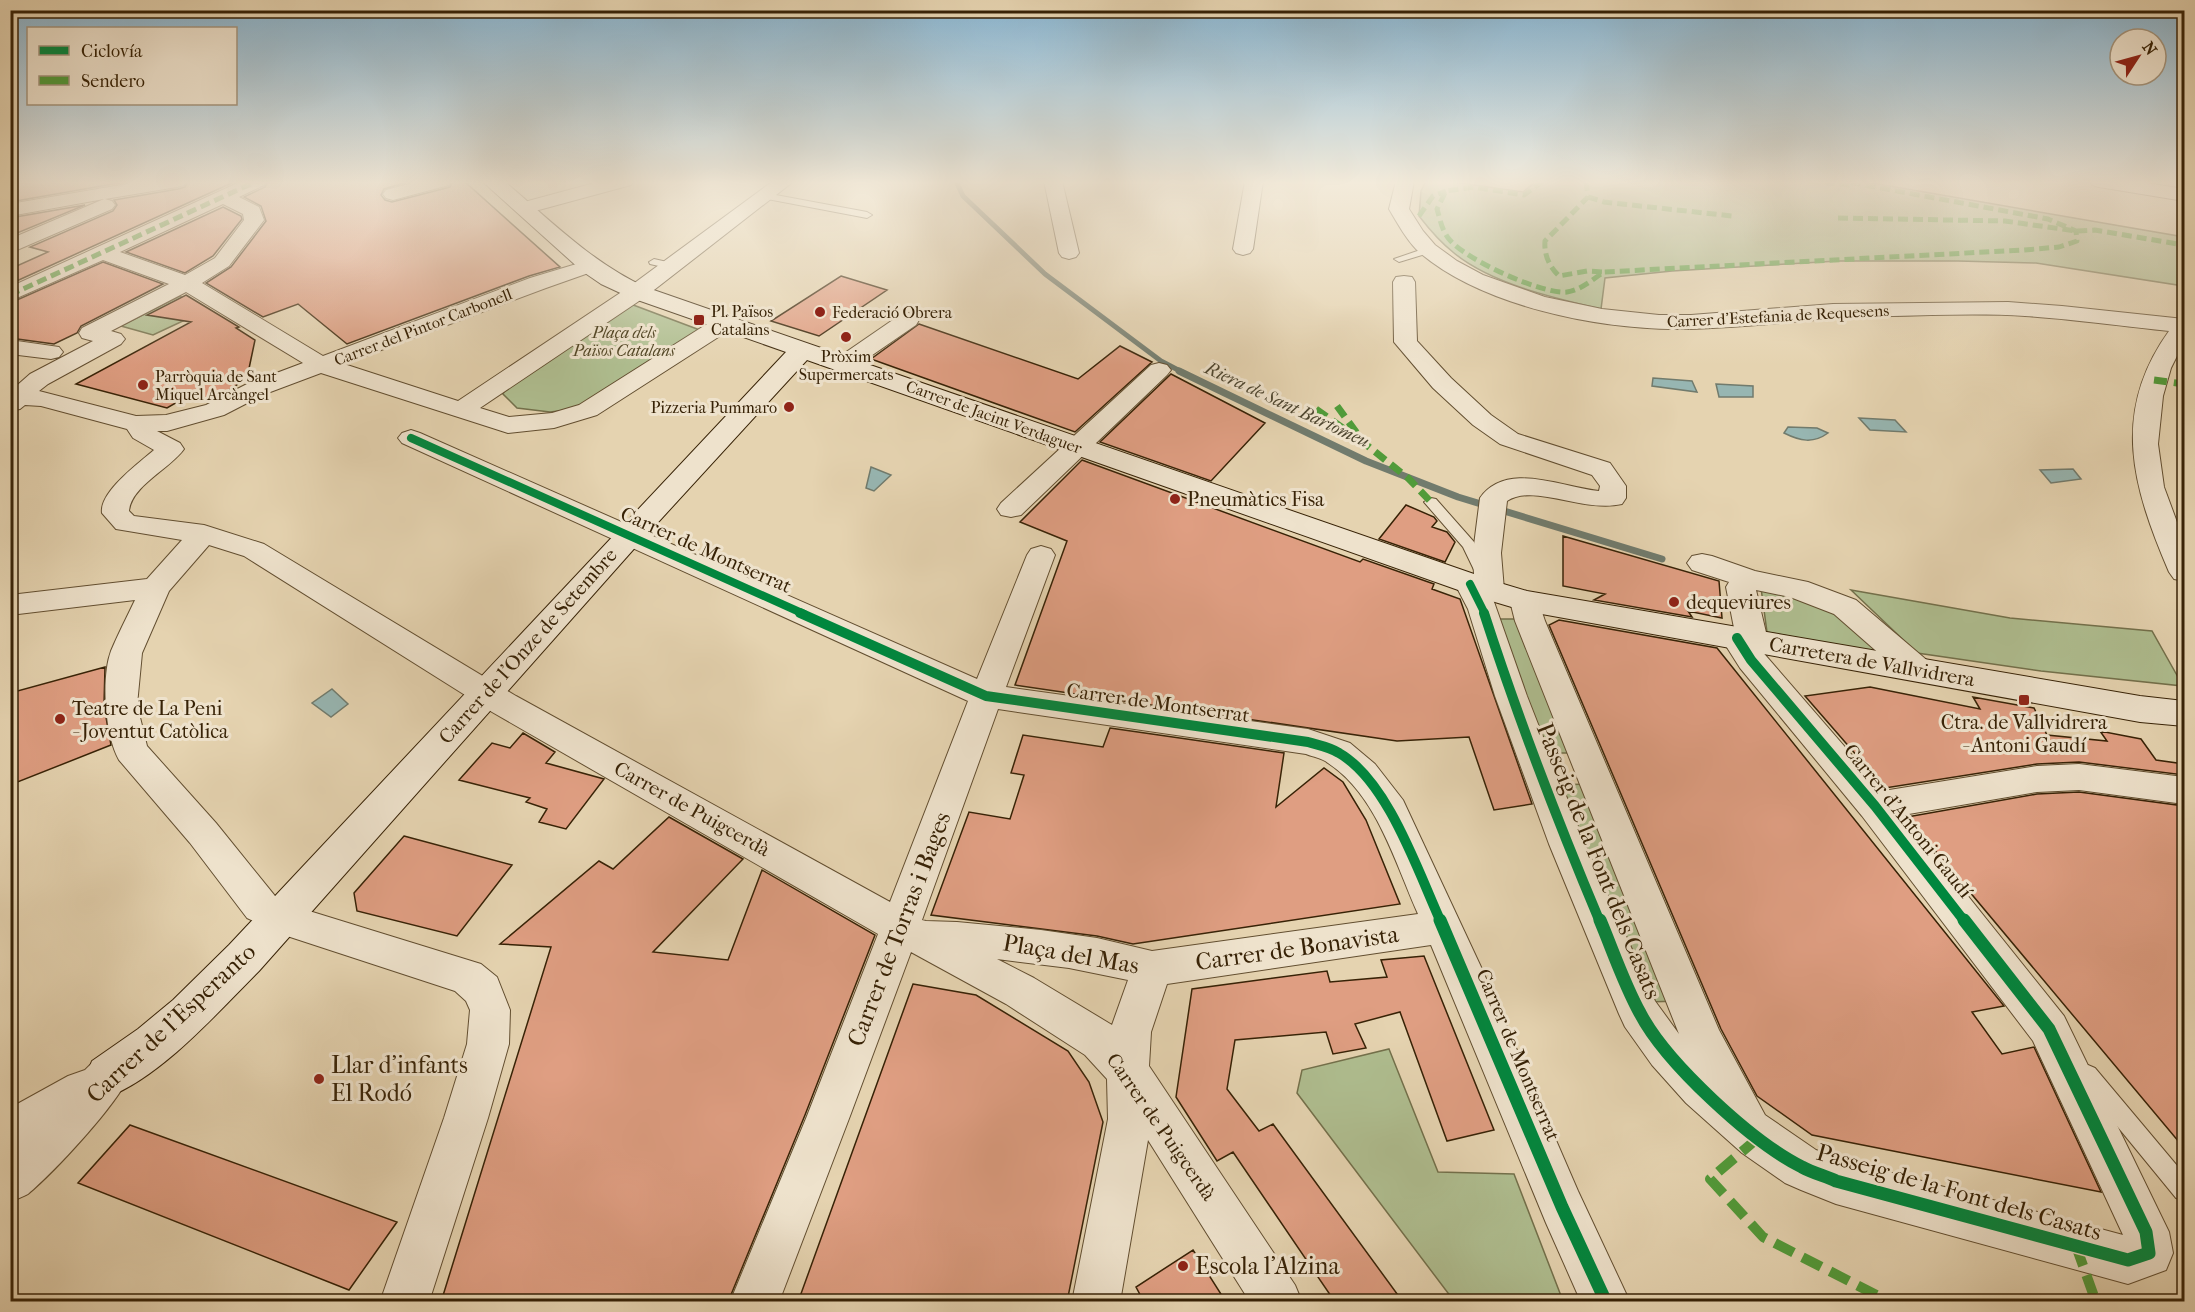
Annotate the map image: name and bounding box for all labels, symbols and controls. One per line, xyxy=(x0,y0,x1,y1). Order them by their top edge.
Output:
legend xyxy=(27,27,237,105)
north arrow xyxy=(2108,27,2168,87)
text: N xyxy=(2138,38,2161,60)
text: Ciclovía xyxy=(81,41,143,62)
text: Sendero xyxy=(81,71,145,92)
street label: Carrer del Pintor Carbonell xyxy=(331,284,515,370)
street label: Carrer d'Estefania de Requesens xyxy=(1666,301,1890,331)
place label: Pl. Països Catalans xyxy=(711,302,773,339)
place label: Federació Obrera xyxy=(832,303,953,322)
marker: Federació Obrera xyxy=(813,305,827,319)
marker: Pl. Països Catalans xyxy=(692,313,706,327)
park label: Plaça dels Països Catalans xyxy=(572,323,676,360)
marker: Pròxim Supermercats xyxy=(839,330,853,344)
place label: Pròxim Supermercats xyxy=(799,347,893,384)
water label: Riera de Sant Bartomeu xyxy=(1201,357,1373,452)
place label: Parròquia de Sant Miquel Arcàngel xyxy=(155,367,277,404)
street label: Carrer de Jacint Verdaguer xyxy=(903,376,1085,458)
marker: Parròquia de Sant Miquel Arcàngel xyxy=(136,378,150,392)
place label: Pizzeria Pummaro xyxy=(651,398,777,417)
marker: Pizzeria Pummaro xyxy=(782,400,796,414)
place label: Pneumàtics Fisa xyxy=(1187,488,1325,511)
marker: Pneumàtics Fisa xyxy=(1168,492,1182,506)
street label: Carrer de Montserrat xyxy=(617,502,795,598)
street label: Carrer de l'Onze de Setembre xyxy=(434,543,622,749)
place label: dequeviures xyxy=(1686,591,1791,614)
marker: dequeviures xyxy=(1667,595,1681,609)
street label: Carretera de Vallvidrera xyxy=(1767,633,1977,692)
street label: Carrer de Montserrat xyxy=(1065,679,1251,727)
marker: Ctra. de Vallvidrera - Antoni Gaudí xyxy=(2017,693,2031,707)
place label: Teatre de La Peni - Joventut Catòlica xyxy=(72,697,229,743)
place label: Ctra. de Vallvidrera - Antoni Gaudí xyxy=(1941,711,2108,757)
marker: Teatre de La Peni - Joventut Catòlica xyxy=(53,712,67,726)
street label: Passeig de la Font dels Casats xyxy=(1531,719,1667,1003)
street label: Carrer d'Antoni Gaudí xyxy=(1839,739,1978,903)
street label: Carrer de Puigcerdà xyxy=(610,757,774,862)
street label: Carrer de Torras i Bages xyxy=(841,808,957,1050)
street label: Carrer de Bonavista xyxy=(1194,920,1401,976)
street label: Plaça del Mas xyxy=(1001,928,1141,981)
street label: Carrer de l'Esperanto xyxy=(81,937,261,1109)
street label: Carrer de Montserrat xyxy=(1471,965,1565,1145)
street label: Carrer de Puigcerdà xyxy=(1102,1049,1221,1206)
place label: Llar d'infants El Rodó xyxy=(331,1051,468,1107)
marker: Llar d'infants El Rodó xyxy=(312,1072,326,1086)
street label: Passeig de la Font dels Casats xyxy=(1813,1138,2105,1246)
place label: Escola l'Alzina xyxy=(1195,1252,1341,1280)
marker: Escola l'Alzina xyxy=(1176,1259,1190,1273)

